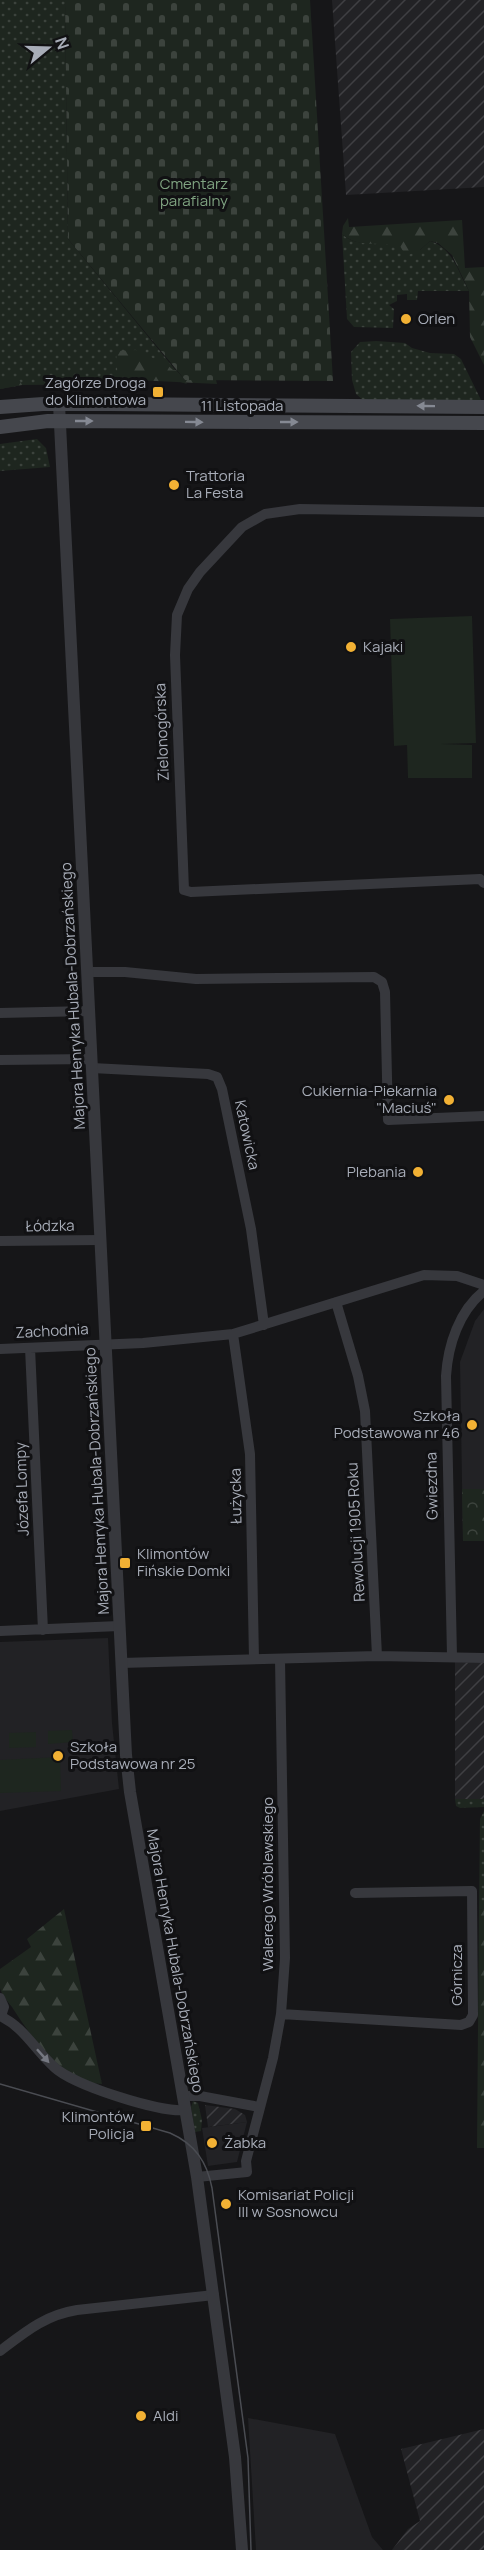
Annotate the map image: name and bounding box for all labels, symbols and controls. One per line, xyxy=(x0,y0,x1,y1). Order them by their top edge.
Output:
north arrow xyxy=(18,18,78,78)
text: N xyxy=(50,34,74,52)
park label: Cmentarz parafialny xyxy=(160,173,228,211)
place label: Orlen xyxy=(418,308,455,329)
marker: Orlen xyxy=(399,312,413,326)
place label: Zagórze Droga do Klimontowa xyxy=(45,372,146,410)
marker: Zagórze Droga do Klimontowa xyxy=(151,385,165,399)
street label: 11 Listopada xyxy=(201,395,283,416)
one-way arrow xyxy=(416,402,435,411)
one-way arrow xyxy=(75,416,94,426)
one-way arrow xyxy=(184,417,203,427)
one-way arrow xyxy=(279,417,298,427)
place label: Trattoria La Festa xyxy=(186,465,245,503)
marker: Trattoria La Festa xyxy=(167,478,181,492)
place label: Kajaki xyxy=(363,636,403,657)
marker: Kajaki xyxy=(344,640,358,654)
street label: Zielonogórska xyxy=(149,683,174,781)
street label: Majora Henryka Hubala-Dobrzańskiego xyxy=(55,862,90,1130)
place label: Cukiernia-Piekarnia "Maciuś" xyxy=(302,1080,437,1118)
marker: Cukiernia-Piekarnia "Maciuś" xyxy=(442,1093,456,1107)
street label: Katowicka xyxy=(230,1098,265,1172)
place label: Plebania xyxy=(347,1161,406,1182)
marker: Plebania xyxy=(411,1165,425,1179)
street label: Łódzka xyxy=(25,1215,75,1236)
street label: Zachodnia xyxy=(15,1318,89,1343)
street label: Majora Henryka Hubala-Dobrzańskiego xyxy=(79,1347,114,1615)
place label: Szkoła Podstawowa nr 46 xyxy=(334,1405,460,1443)
marker: Szkoła Podstawowa nr 46 xyxy=(465,1418,479,1432)
street label: Józefa Lompy xyxy=(9,1442,34,1536)
street label: Gwiezdna xyxy=(420,1452,443,1520)
street label: Rewolucji 1905 Roku xyxy=(341,1462,370,1602)
street label: Łużycka xyxy=(225,1468,246,1524)
place label: Klimontów Fińskie Domki xyxy=(137,1543,230,1581)
marker: Klimontów Fińskie Domki xyxy=(118,1556,132,1570)
place label: Szkoła Podstawowa nr 25 xyxy=(70,1736,195,1774)
marker: Szkoła Podstawowa nr 25 xyxy=(51,1749,65,1763)
street label: Walerego Wróblewskiego xyxy=(257,1797,278,1971)
street label: Majora Henryka Hubala-Dobrzańskiego xyxy=(142,1827,209,2095)
street label: Górnicza xyxy=(446,1944,467,2006)
one-way arrow xyxy=(36,2048,49,2063)
place label: Klimontów Policja xyxy=(62,2106,134,2144)
marker: Klimontów Policja xyxy=(139,2119,153,2133)
place label: Żabka xyxy=(224,2132,266,2153)
marker: Żabka xyxy=(205,2136,219,2150)
place label: Komisariat Policji III w Sosnowcu xyxy=(238,2184,354,2222)
marker: Komisariat Policji III w Sosnowcu xyxy=(219,2197,233,2211)
place label: Aldi xyxy=(153,2405,178,2426)
marker: Aldi xyxy=(134,2409,148,2423)

